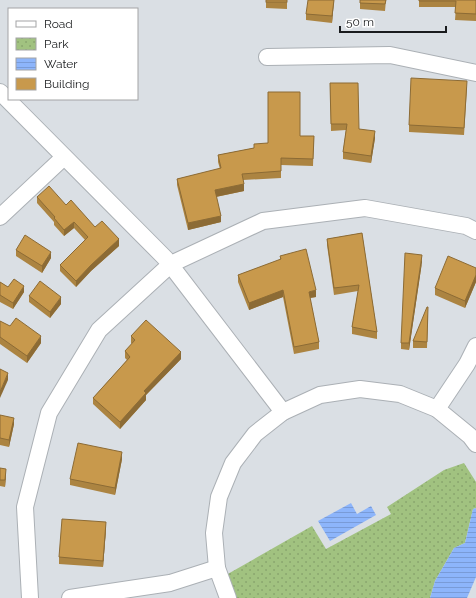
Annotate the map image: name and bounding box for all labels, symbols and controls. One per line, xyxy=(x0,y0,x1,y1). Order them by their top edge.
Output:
legend xyxy=(8,8,138,100)
scale bar xyxy=(340,8,446,34)
text: 50 m xyxy=(346,15,374,29)
text: Road xyxy=(44,17,73,31)
text: Park xyxy=(44,37,69,51)
text: Water xyxy=(44,57,78,71)
text: Building xyxy=(44,77,90,91)

